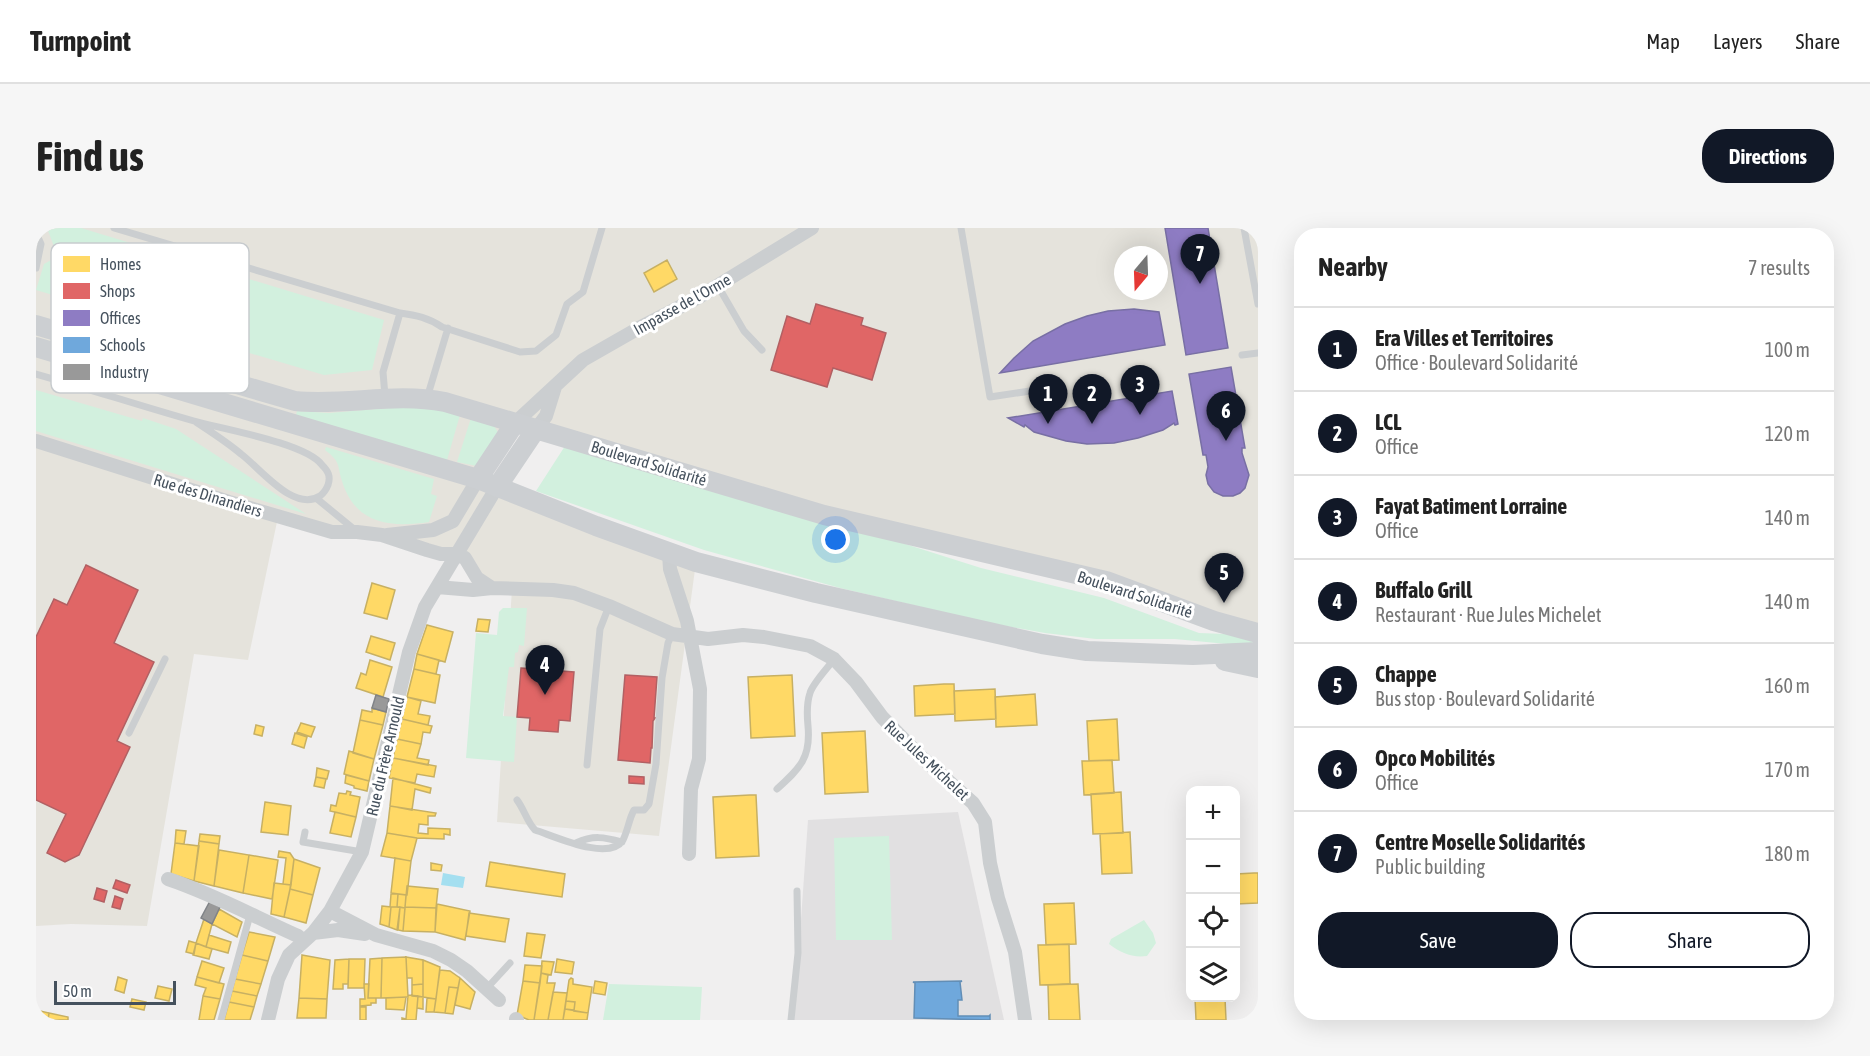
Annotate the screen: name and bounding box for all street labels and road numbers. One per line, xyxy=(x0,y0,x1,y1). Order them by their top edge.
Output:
street label: Impasse de l'Orme xyxy=(630,270,734,339)
street label: Boulevard Solidarité xyxy=(589,437,709,489)
street label: Rue des Dinandiers xyxy=(152,470,265,520)
street label: Boulevard Solidarité xyxy=(1075,567,1195,621)
street label: Rue du Frère Arnould xyxy=(362,694,408,818)
street label: Rue Jules Michelet xyxy=(881,716,973,804)

